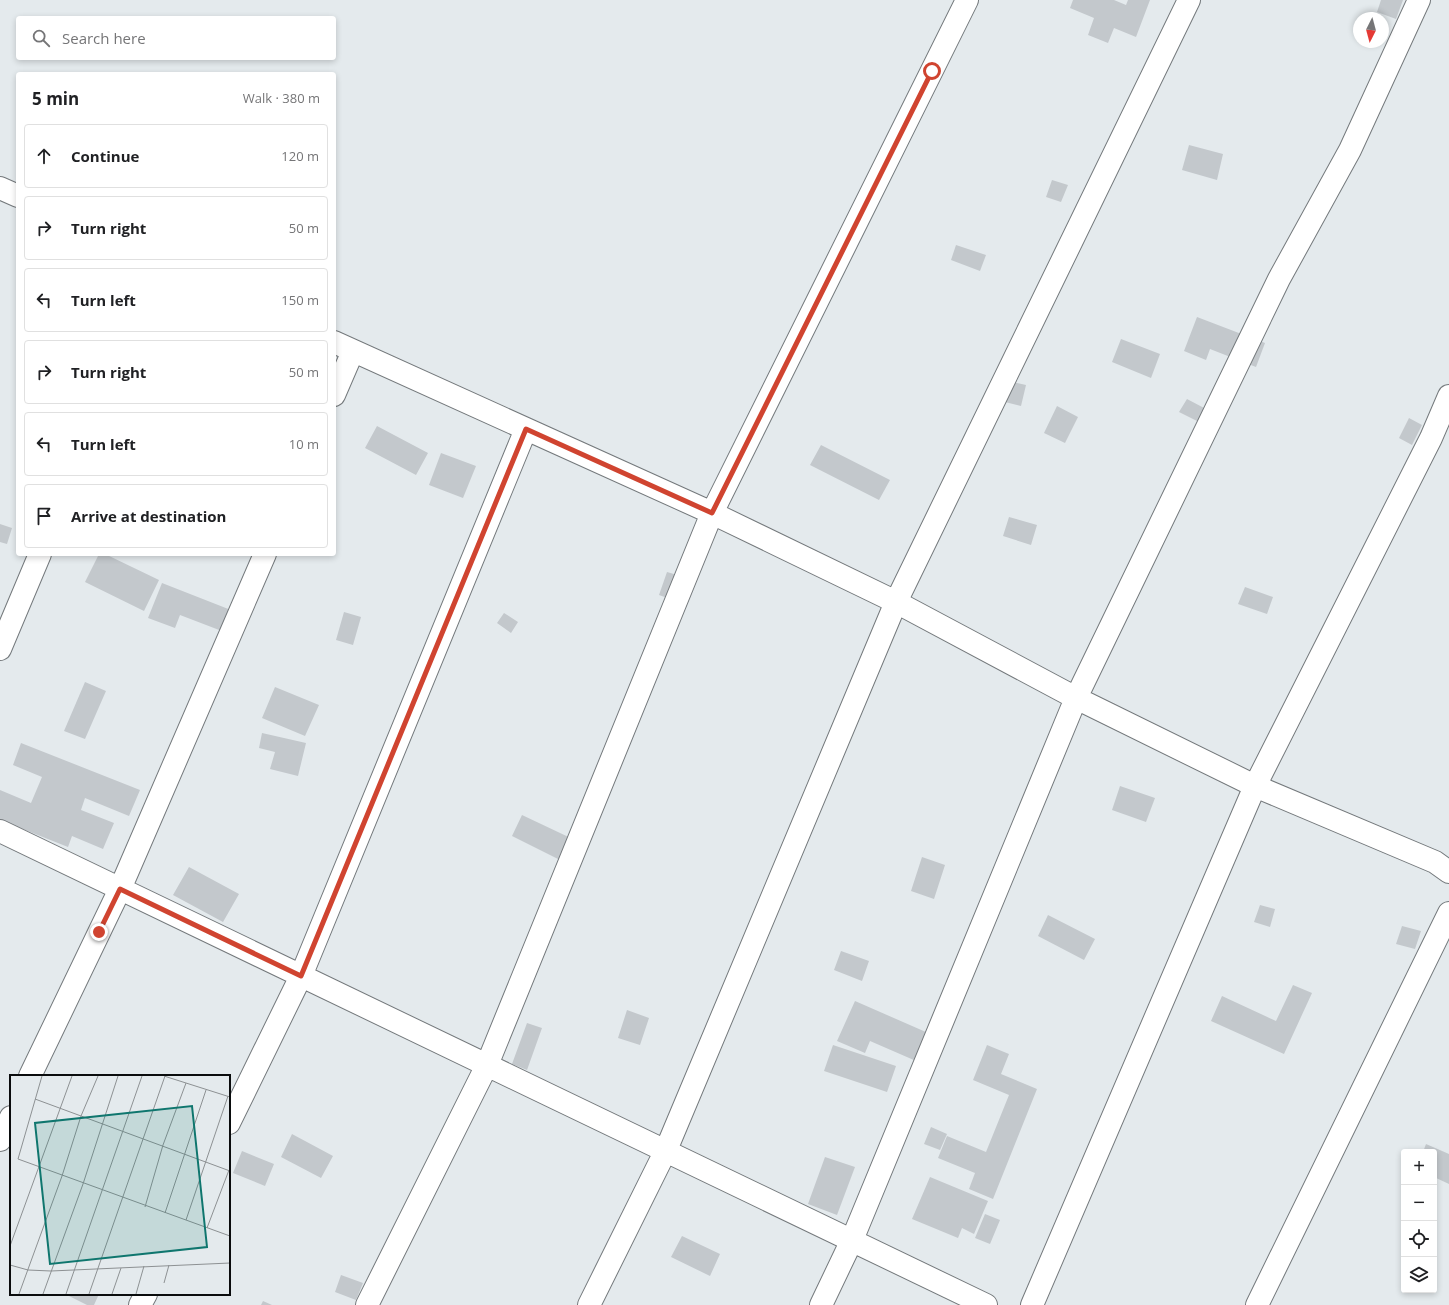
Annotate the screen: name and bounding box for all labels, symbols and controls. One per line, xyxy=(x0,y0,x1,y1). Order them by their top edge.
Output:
north arrow xyxy=(1353,12,1389,48)
search box xyxy=(16,16,336,60)
icon: search xyxy=(30,27,52,49)
text: Search here xyxy=(62,28,146,48)
route start xyxy=(923,62,941,80)
text: 5 min xyxy=(32,87,79,110)
text: Walk · 380 m xyxy=(243,89,320,107)
icon: ahead xyxy=(33,145,55,167)
text: Continue xyxy=(71,146,139,166)
text: 120 m xyxy=(281,147,319,165)
icon: right xyxy=(33,217,55,239)
text: Turn right xyxy=(71,218,146,238)
text: 50 m xyxy=(289,219,319,237)
icon: left xyxy=(33,289,55,311)
text: Turn left xyxy=(71,290,136,310)
text: 150 m xyxy=(281,291,319,309)
icon: right xyxy=(33,361,55,383)
text: Turn right xyxy=(71,362,146,382)
text: 50 m xyxy=(289,363,319,381)
icon: left xyxy=(33,433,55,455)
text: Turn left xyxy=(71,434,136,454)
text: 10 m xyxy=(289,435,319,453)
icon: arrive xyxy=(33,505,55,527)
text: Arrive at destination xyxy=(71,506,226,526)
route end xyxy=(90,923,108,941)
inset map xyxy=(10,1075,230,1295)
map controls xyxy=(1401,1149,1437,1293)
button: + xyxy=(1401,1149,1437,1185)
button: − xyxy=(1401,1185,1437,1221)
button: locate xyxy=(1401,1221,1437,1257)
button: layers xyxy=(1401,1257,1437,1293)

